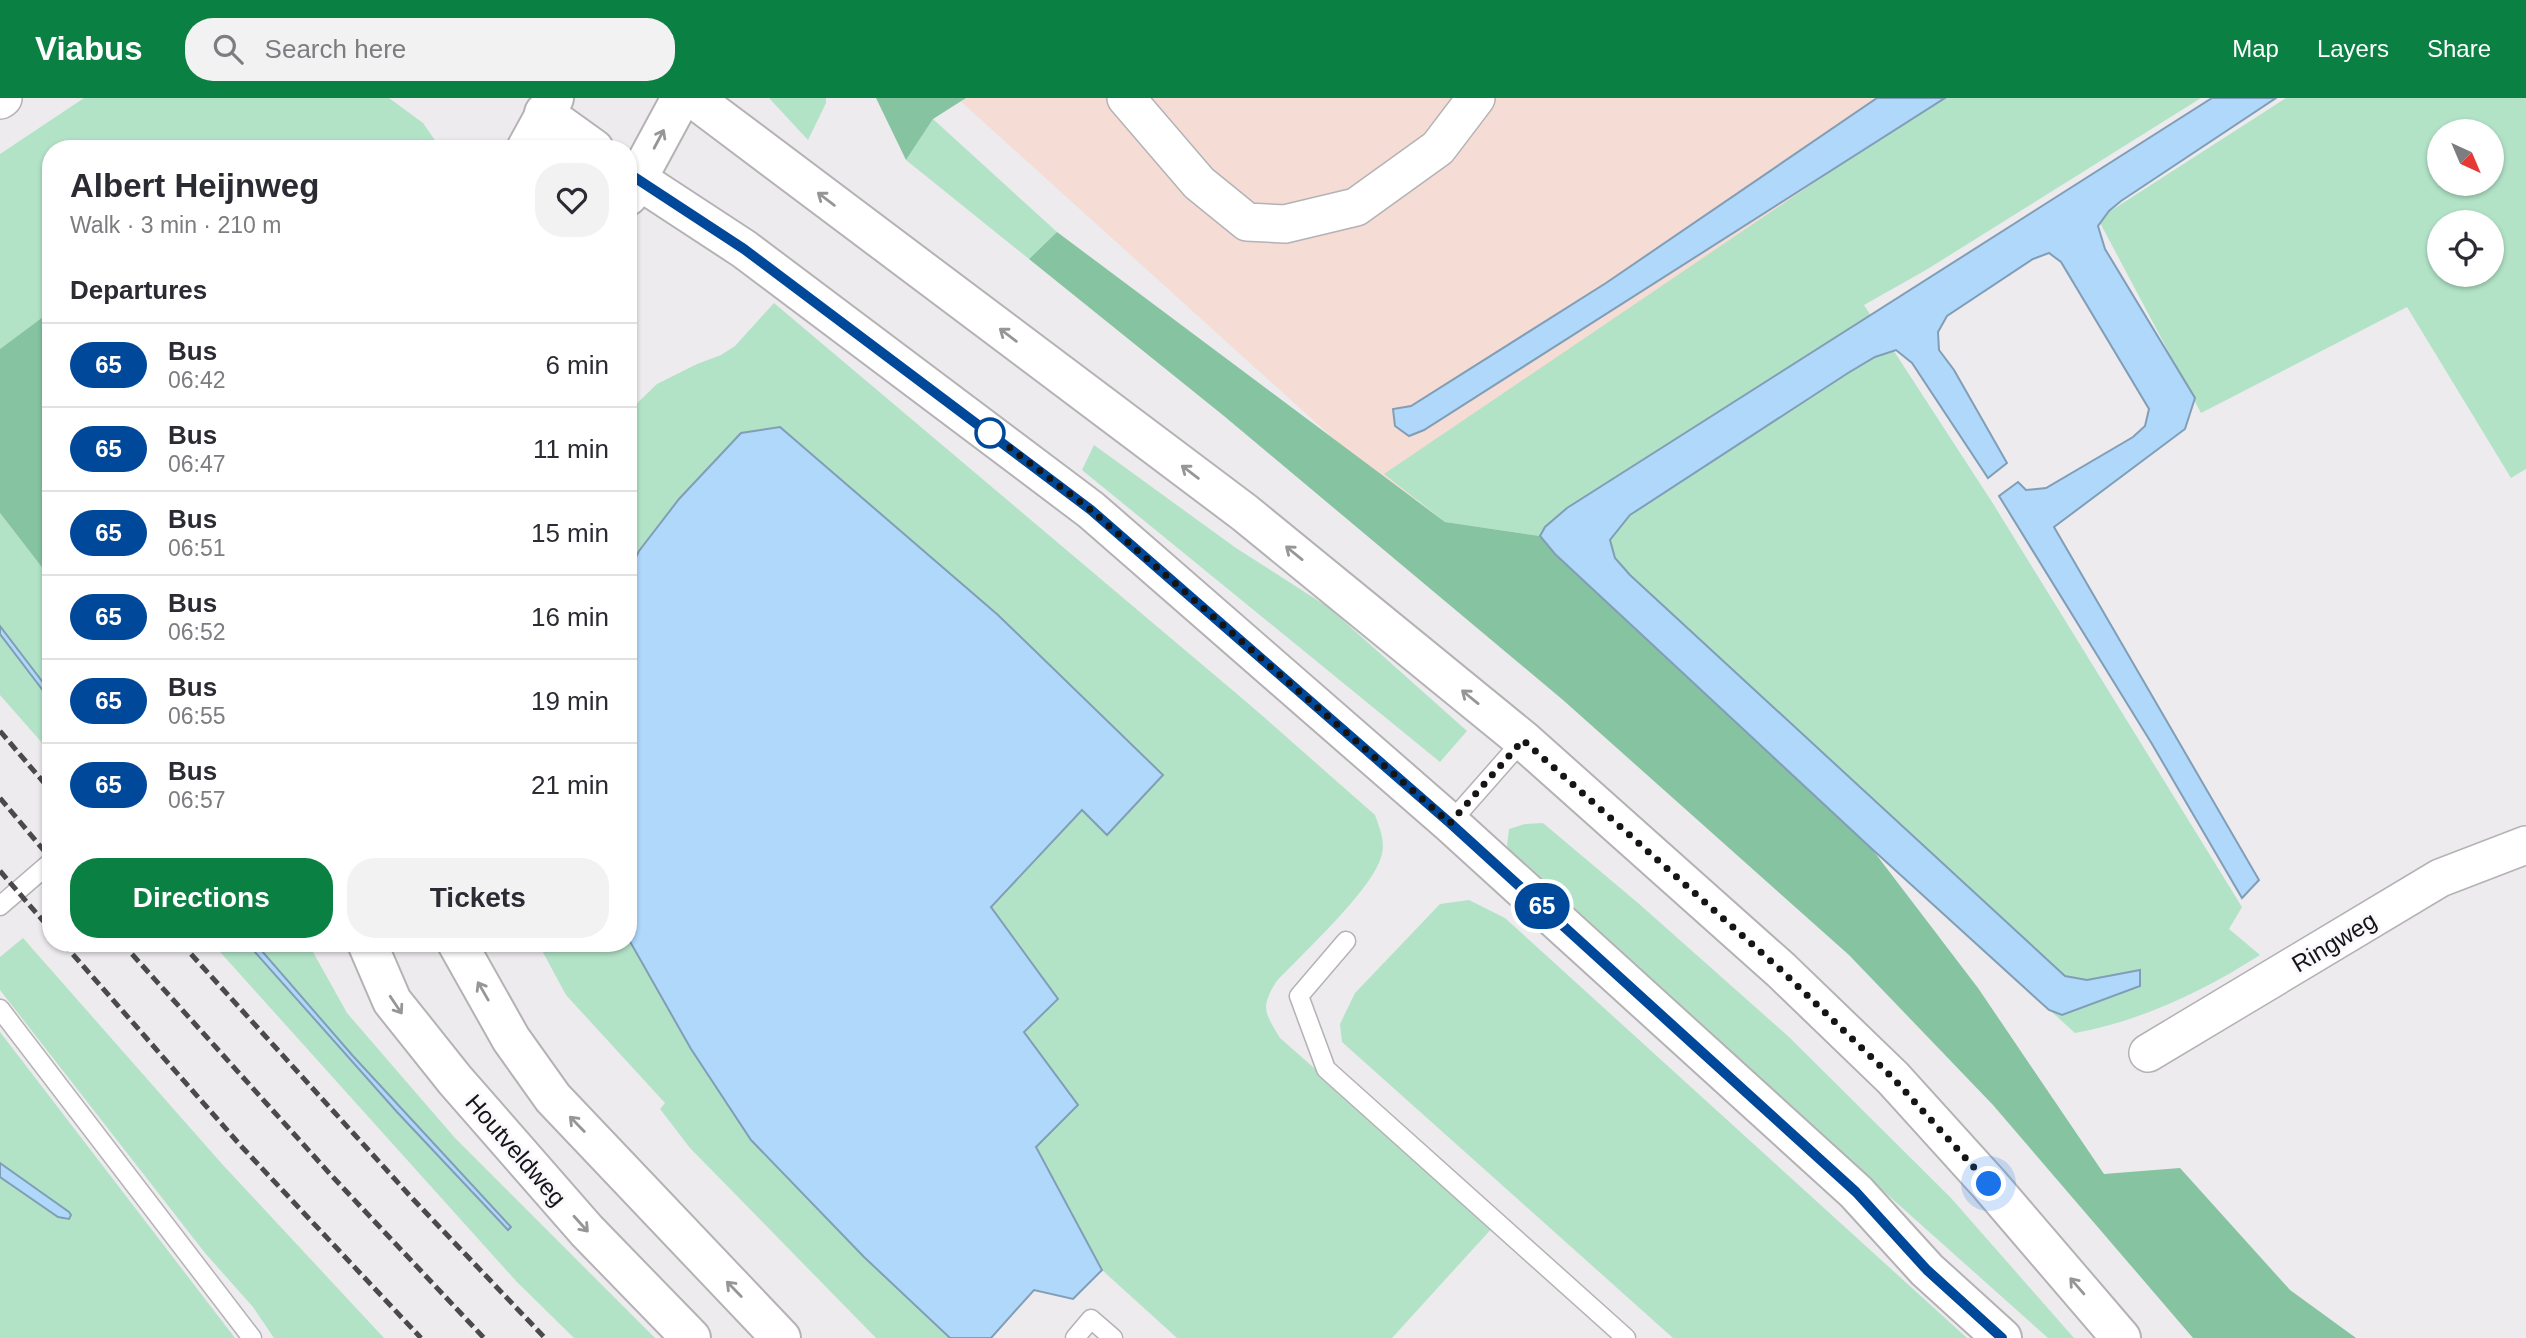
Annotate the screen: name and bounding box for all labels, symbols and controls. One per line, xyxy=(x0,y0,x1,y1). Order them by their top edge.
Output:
search box xyxy=(185,18,675,81)
text: Viabus xyxy=(35,30,143,67)
icon: search xyxy=(209,30,247,68)
text: Search here xyxy=(265,34,406,64)
text: Map xyxy=(2232,35,2279,62)
text: Layers xyxy=(2317,35,2389,62)
text: Share xyxy=(2427,35,2491,62)
north arrow xyxy=(2427,119,2504,196)
map controls xyxy=(2427,119,2504,287)
one-way arrow xyxy=(653,129,667,150)
button: heart xyxy=(535,163,609,237)
text: Albert Heijnweg xyxy=(70,167,319,204)
one-way arrow xyxy=(817,192,836,206)
button: locate xyxy=(2427,210,2504,287)
text: Walk · 3 min · 210 m xyxy=(70,212,281,238)
text: Departures xyxy=(70,275,207,305)
one-way arrow xyxy=(999,328,1018,343)
text: Bus xyxy=(168,336,217,366)
text: 6 min xyxy=(545,350,609,380)
text: 65 xyxy=(95,351,122,378)
text: 06:42 xyxy=(168,367,226,393)
unlabelled marker xyxy=(975,418,1005,448)
text: Bus xyxy=(168,420,217,450)
text: 11 min xyxy=(533,434,609,464)
text: 65 xyxy=(95,435,122,462)
text: 06:47 xyxy=(168,451,226,477)
one-way arrow xyxy=(1181,464,1200,479)
text: Bus xyxy=(168,504,217,534)
text: 15 min xyxy=(531,518,609,548)
text: 65 xyxy=(95,519,122,546)
text: 06:51 xyxy=(168,535,226,561)
one-way arrow xyxy=(1285,545,1303,561)
text: Bus xyxy=(168,588,217,618)
text: 16 min xyxy=(531,602,609,632)
text: 65 xyxy=(95,603,122,630)
text: 06:52 xyxy=(168,619,226,645)
text: Bus xyxy=(168,672,217,702)
text: 19 min xyxy=(531,686,609,716)
text: 65 xyxy=(95,687,122,714)
one-way arrow xyxy=(1461,689,1479,705)
text: 06:55 xyxy=(168,703,226,729)
text: Bus xyxy=(168,756,217,786)
text: 21 min xyxy=(531,770,609,800)
text: 65 xyxy=(95,771,122,798)
text: 06:57 xyxy=(168,787,226,813)
button: Directions xyxy=(70,858,333,938)
button: Tickets xyxy=(347,858,609,938)
line badge: 65 xyxy=(1510,883,1574,929)
text: 65 xyxy=(1529,892,1555,919)
street label: Ringweg xyxy=(2287,906,2381,978)
one-way arrow xyxy=(476,982,490,1002)
one-way arrow xyxy=(389,995,403,1014)
street label: Houtveldweg xyxy=(460,1089,572,1211)
one-way arrow xyxy=(568,1115,585,1132)
your location xyxy=(1971,1166,2006,1201)
one-way arrow xyxy=(573,1215,589,1233)
one-way arrow xyxy=(2069,1277,2085,1295)
one-way arrow xyxy=(725,1280,742,1297)

